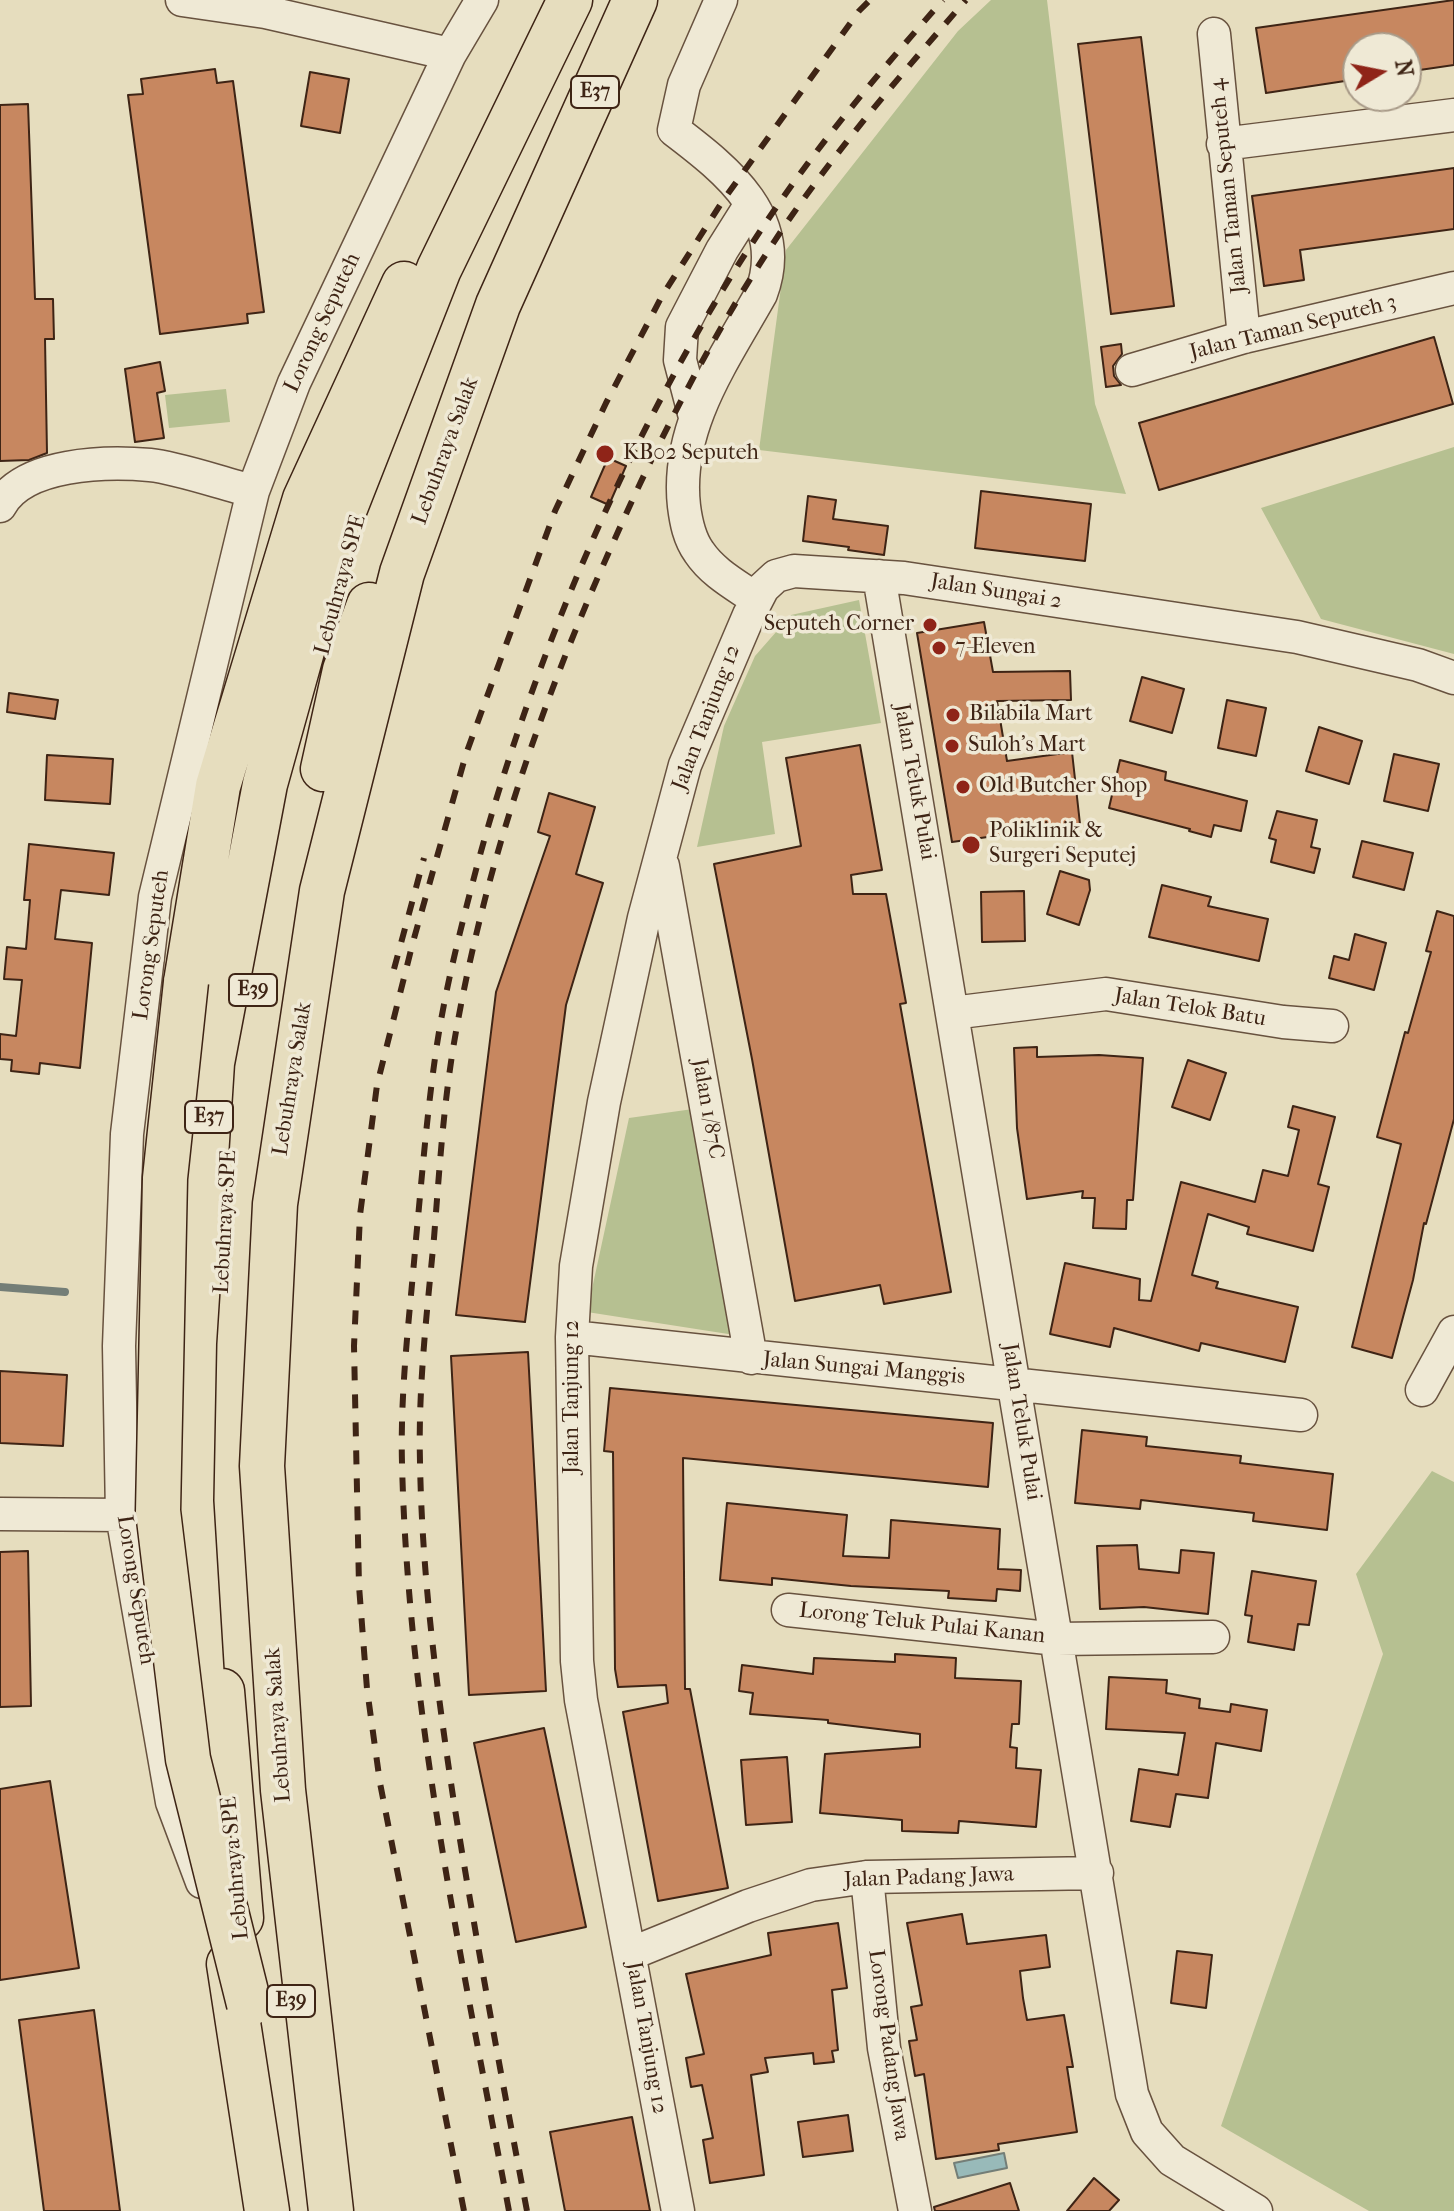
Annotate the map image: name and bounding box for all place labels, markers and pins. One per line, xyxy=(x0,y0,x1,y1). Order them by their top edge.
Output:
place label: KB02 Seputeh xyxy=(623,441,759,467)
marker: KB02 Seputeh xyxy=(594,443,616,465)
place label: Seputeh Corner xyxy=(764,612,914,638)
marker: Seputeh Corner xyxy=(921,616,939,634)
place label: 7-Eleven xyxy=(955,635,1036,661)
marker: 7-Eleven xyxy=(930,639,948,657)
place label: Bilabila Mart xyxy=(969,702,1093,728)
marker: Bilabila Mart xyxy=(944,706,962,724)
place label: Suloh’s Mart xyxy=(968,733,1086,759)
marker: Suloh’s Mart xyxy=(943,737,961,755)
place label: Old Butcher Shop xyxy=(979,774,1147,800)
marker: Old Butcher Shop xyxy=(954,778,972,796)
place label: Poliklinik & Surgeri Seputej xyxy=(989,819,1136,870)
marker: Poliklinik & Surgeri Seputej xyxy=(960,834,982,856)

